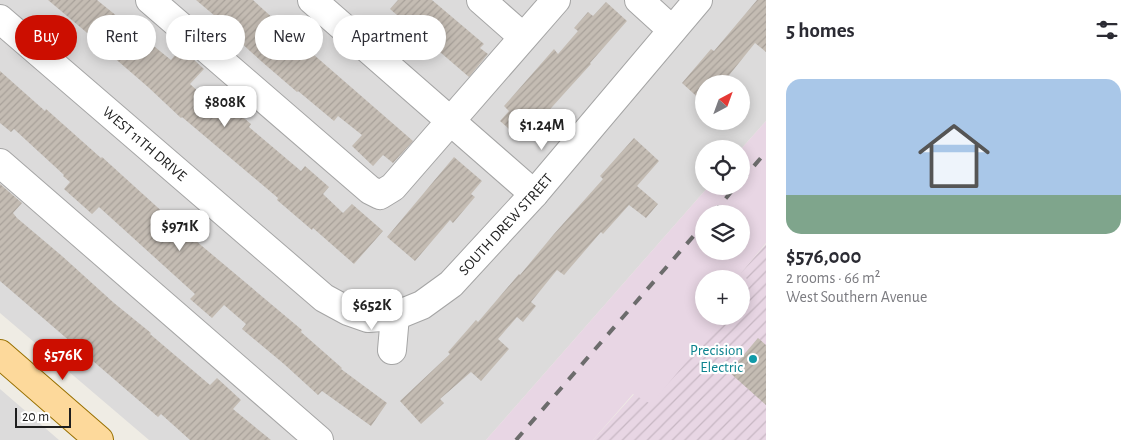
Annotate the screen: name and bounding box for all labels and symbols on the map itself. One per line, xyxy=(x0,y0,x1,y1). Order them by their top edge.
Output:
north arrow xyxy=(695,75,750,130)
pin: $808K xyxy=(190,86,260,128)
street label: WEST 11TH DRIVE xyxy=(100,104,190,184)
pin: $1.24M xyxy=(501,108,583,151)
street label: SOUTH DREW STREET xyxy=(456,170,556,278)
pin: $971K xyxy=(145,210,215,252)
pin: $652K xyxy=(337,288,407,331)
pin: $576K xyxy=(28,338,98,381)
place label: Precision Electric xyxy=(690,343,743,375)
marker: Precision Electric xyxy=(747,353,759,365)
scale bar xyxy=(15,405,71,428)

